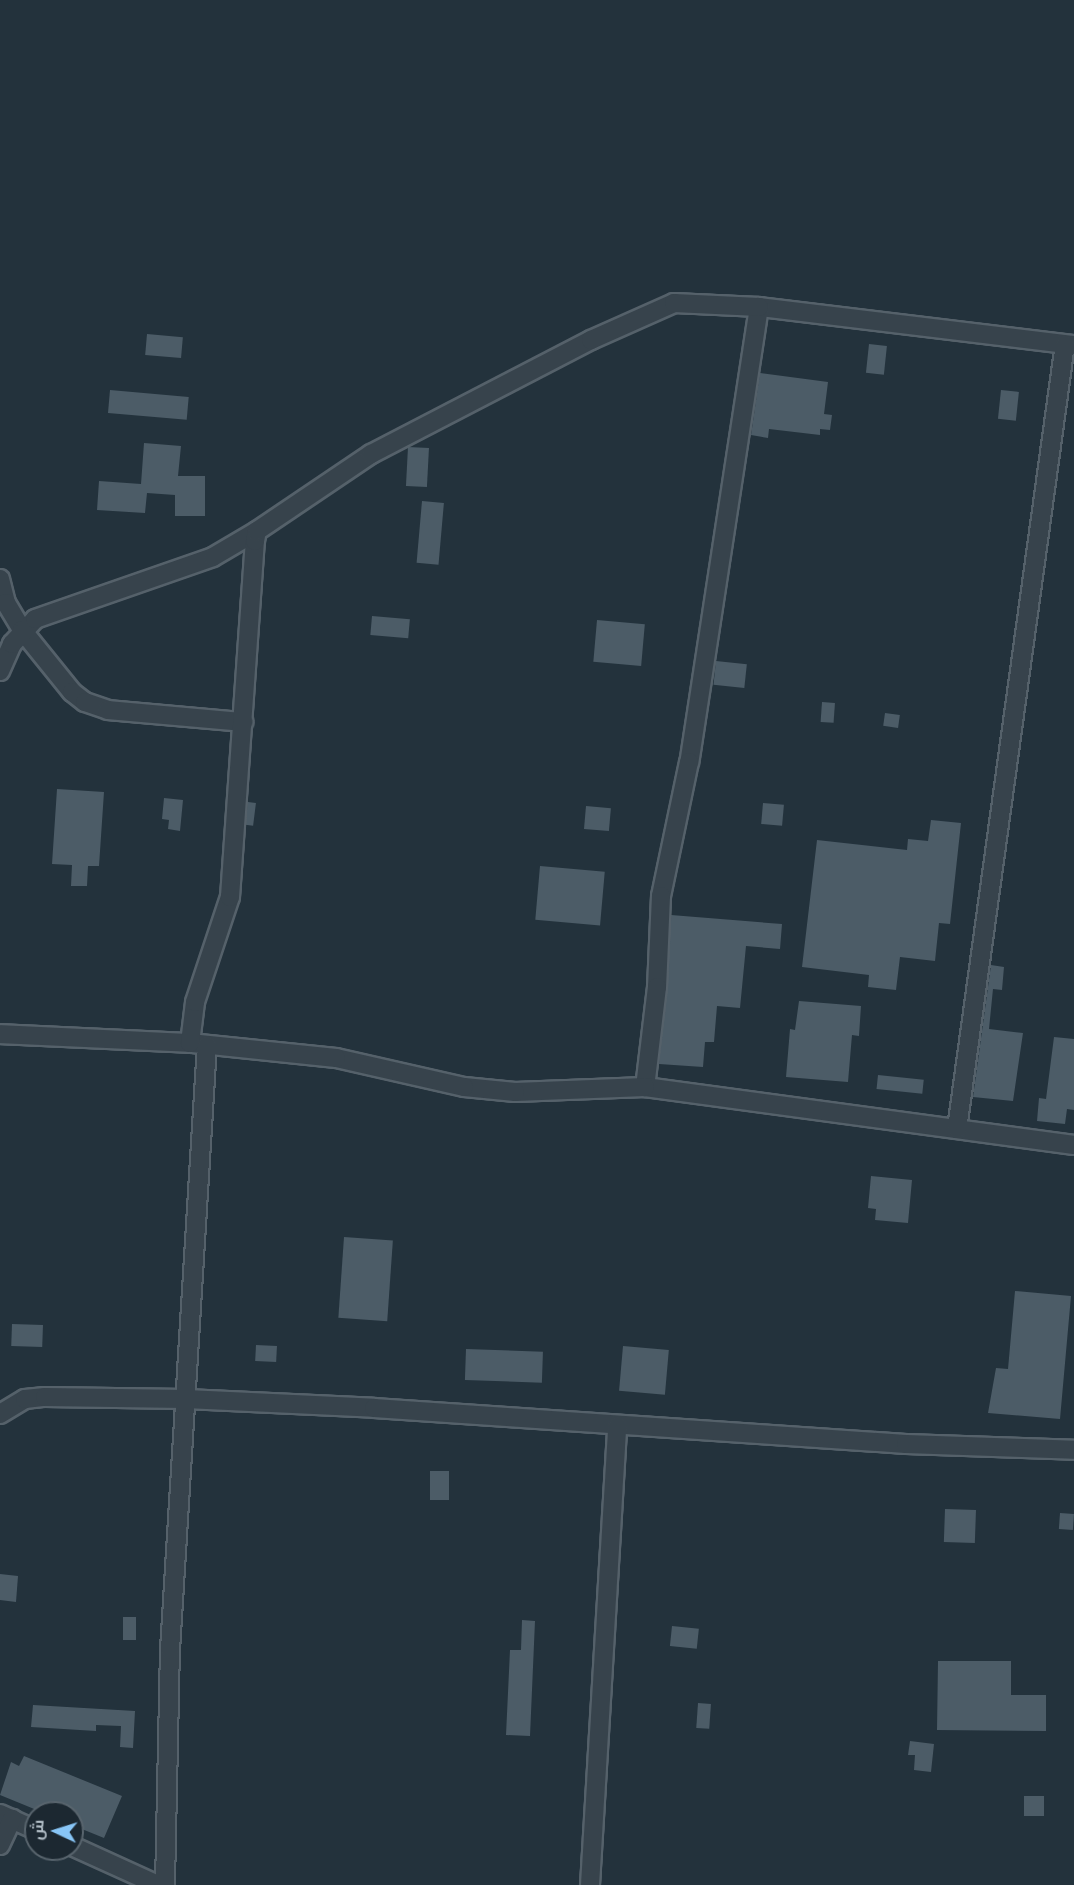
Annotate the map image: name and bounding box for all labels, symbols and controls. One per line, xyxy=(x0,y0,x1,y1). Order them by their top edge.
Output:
north arrow xyxy=(24,1801,84,1861)
text: ش xyxy=(28,1819,47,1841)

